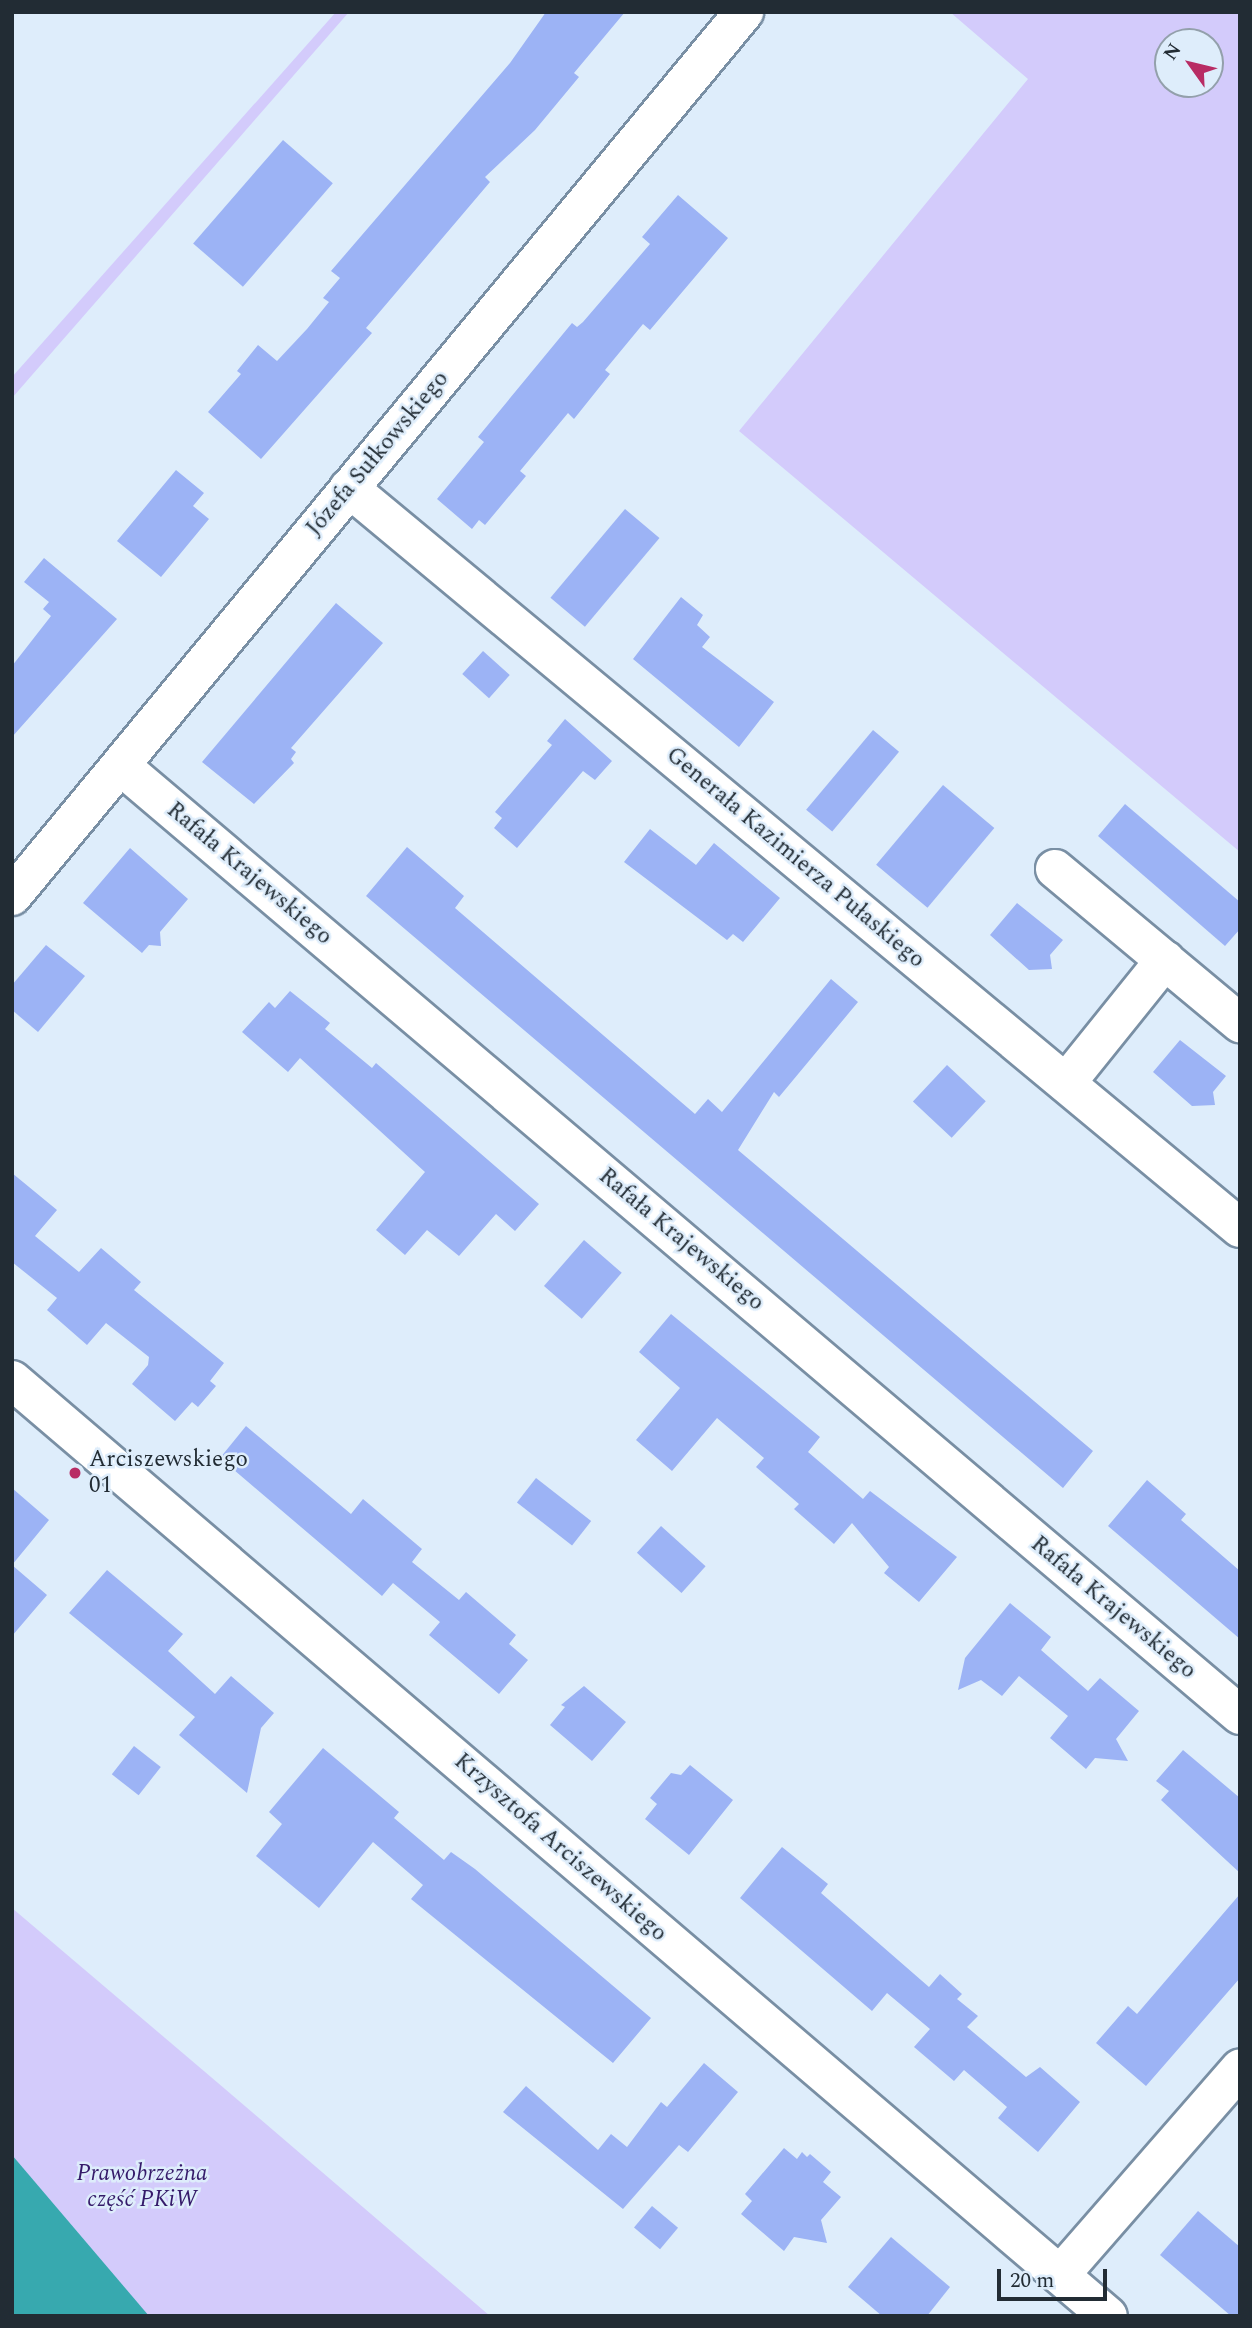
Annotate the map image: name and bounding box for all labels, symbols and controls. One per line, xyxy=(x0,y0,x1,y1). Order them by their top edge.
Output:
north arrow xyxy=(1154,28,1224,98)
text: N xyxy=(1156,38,1189,67)
street label: Józefa Sułkowskiego xyxy=(301,366,455,542)
street label: Generała Kazimierza Pułaskiego xyxy=(660,742,930,974)
street label: Rafała Krajewskiego xyxy=(161,797,337,951)
street label: Rafała Krajewskiego xyxy=(593,1163,769,1317)
place label: Arciszewskiego 01 xyxy=(89,1446,248,1500)
marker: Arciszewskiego 01 xyxy=(67,1465,83,1481)
street label: Rafała Krajewskiego xyxy=(1025,1531,1201,1685)
street label: Krzysztofa Arciszewskiego xyxy=(448,1748,672,1948)
park label: Prawobrzeżna część PKiW xyxy=(76,2160,208,2214)
scale bar xyxy=(1000,2254,1110,2298)
text: 20 m xyxy=(1010,2265,1054,2297)

